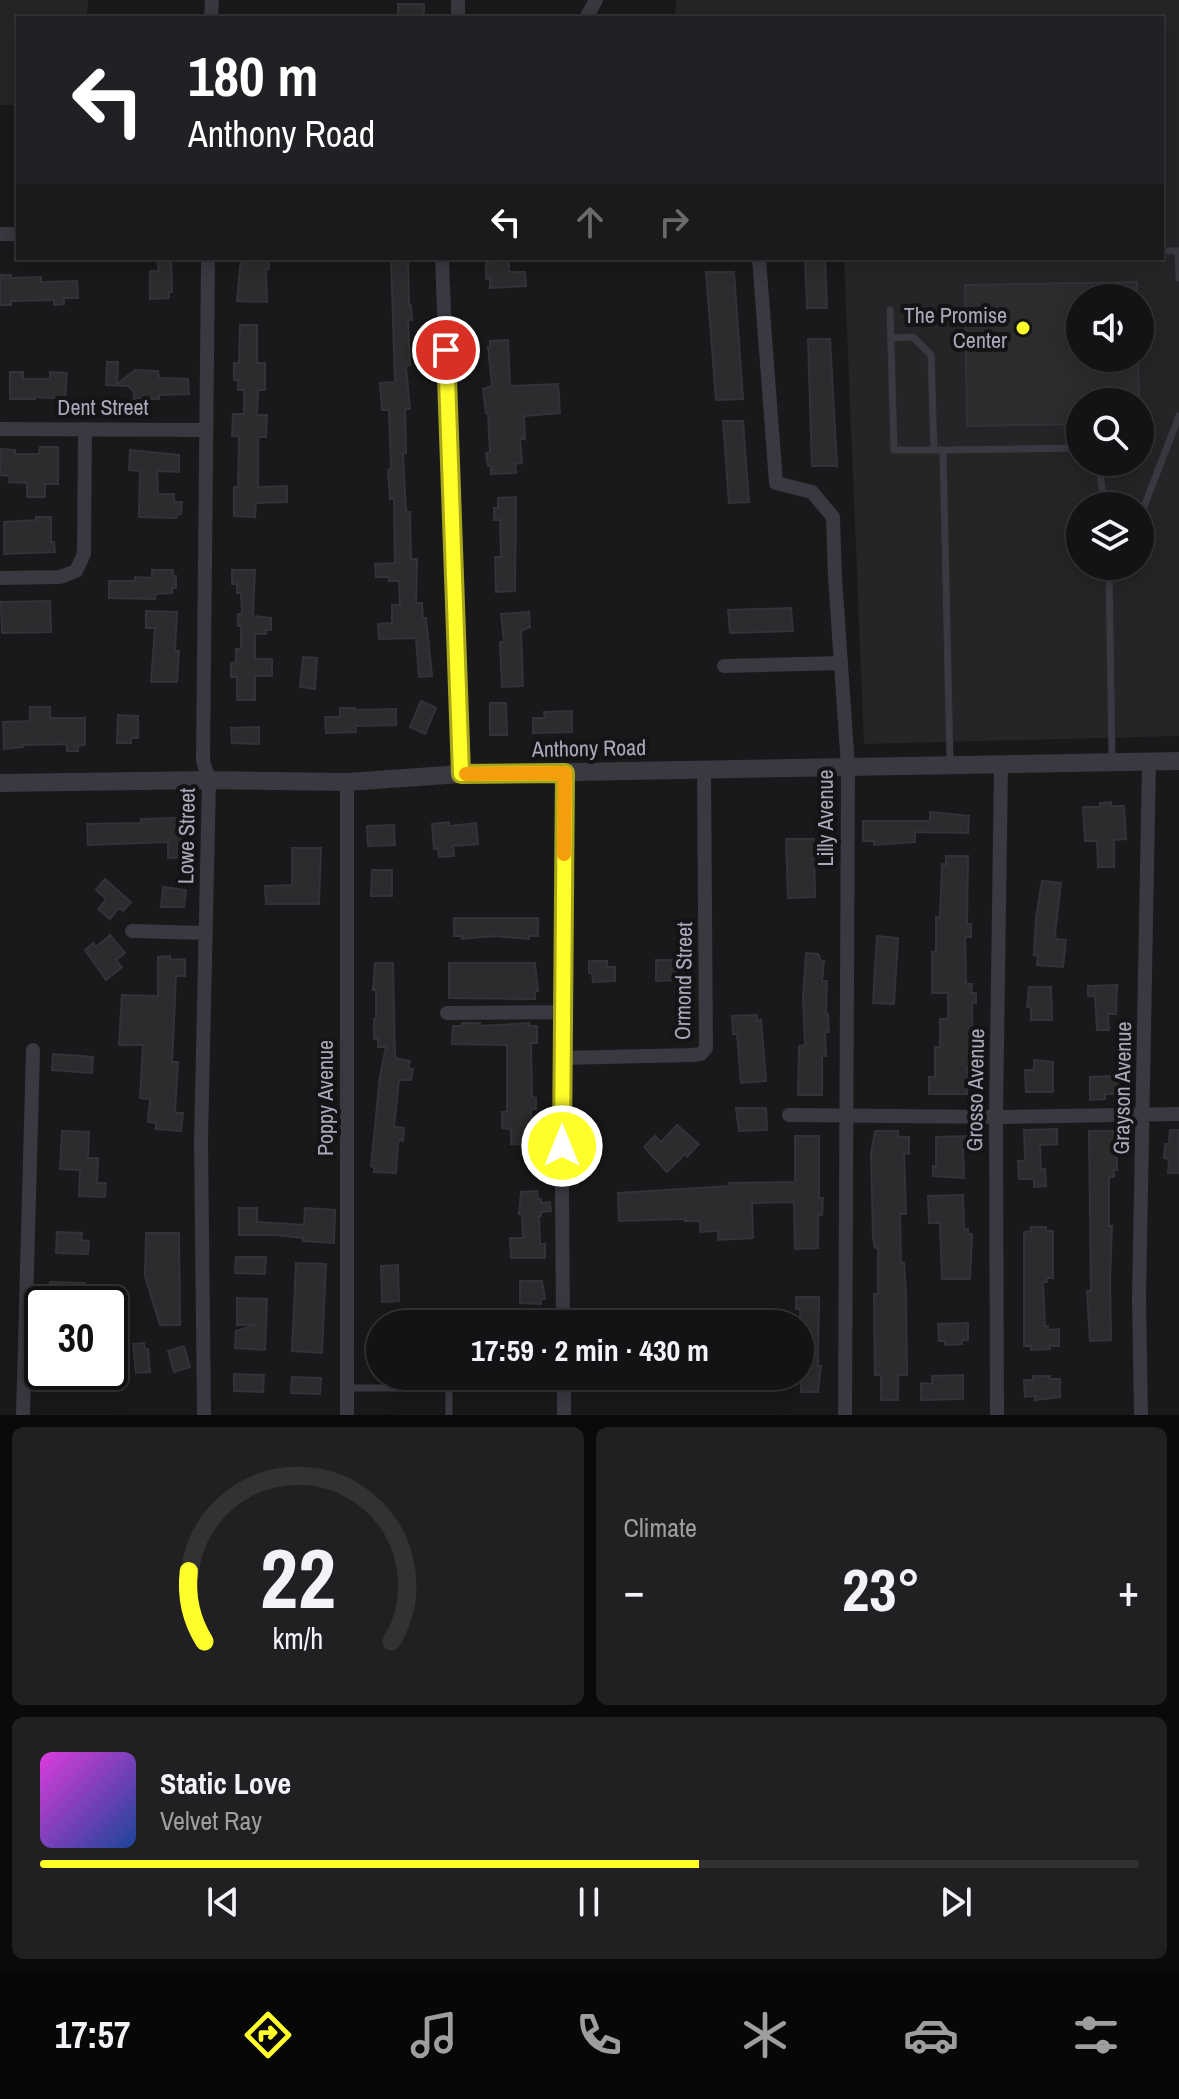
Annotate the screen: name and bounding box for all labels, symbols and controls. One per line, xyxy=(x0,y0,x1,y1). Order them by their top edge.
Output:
text: 180 m xyxy=(188,38,318,113)
icon: left xyxy=(56,48,160,152)
text: Anthony Road xyxy=(188,110,375,158)
icon: left xyxy=(484,200,528,244)
icon: ahead xyxy=(568,200,612,244)
icon: right xyxy=(652,200,696,244)
map controls xyxy=(1066,284,1154,580)
button: sound xyxy=(1066,284,1154,372)
place label: The Promise Center xyxy=(904,300,1007,355)
pin xyxy=(412,316,480,384)
marker: The Promise Center xyxy=(1014,319,1032,337)
icon: arrive xyxy=(424,328,468,372)
button: search xyxy=(1066,388,1154,476)
street label: Dent Street xyxy=(57,392,149,422)
button: layers xyxy=(1066,492,1154,580)
street label: Anthony Road xyxy=(531,732,646,764)
street label: Lilly Avenue xyxy=(810,770,840,866)
street label: Lowe Street xyxy=(170,788,202,884)
street label: Ormond Street xyxy=(667,922,699,1040)
street label: Grayson Avenue xyxy=(1106,1021,1138,1155)
street label: Grosso Avenue xyxy=(959,1028,991,1152)
street label: Poppy Avenue xyxy=(310,1040,340,1156)
position arrow xyxy=(520,1104,604,1188)
speed limit sign: 30 xyxy=(24,1286,128,1390)
text: 17:59 · 2 min · 430 m xyxy=(471,1330,709,1370)
text: Climate xyxy=(624,1510,697,1545)
text: 22 xyxy=(260,1522,336,1634)
text: 23° xyxy=(842,1549,921,1630)
text: − xyxy=(624,1560,645,1620)
text: + xyxy=(1118,1560,1139,1620)
text: km/h xyxy=(272,1619,323,1658)
text: Static Love xyxy=(160,1763,291,1803)
text: Velvet Ray xyxy=(160,1803,262,1838)
icon: previous xyxy=(201,1880,245,1924)
icon: pause xyxy=(567,1880,611,1924)
icon: next xyxy=(934,1880,978,1924)
icon: directions xyxy=(240,2007,296,2063)
icon: music xyxy=(406,2007,462,2063)
icon: phone xyxy=(571,2007,627,2063)
icon: climate xyxy=(737,2007,793,2063)
icon: car xyxy=(903,2007,959,2063)
icon: filters xyxy=(1068,2007,1124,2063)
text: 17:57 xyxy=(55,2011,130,2059)

